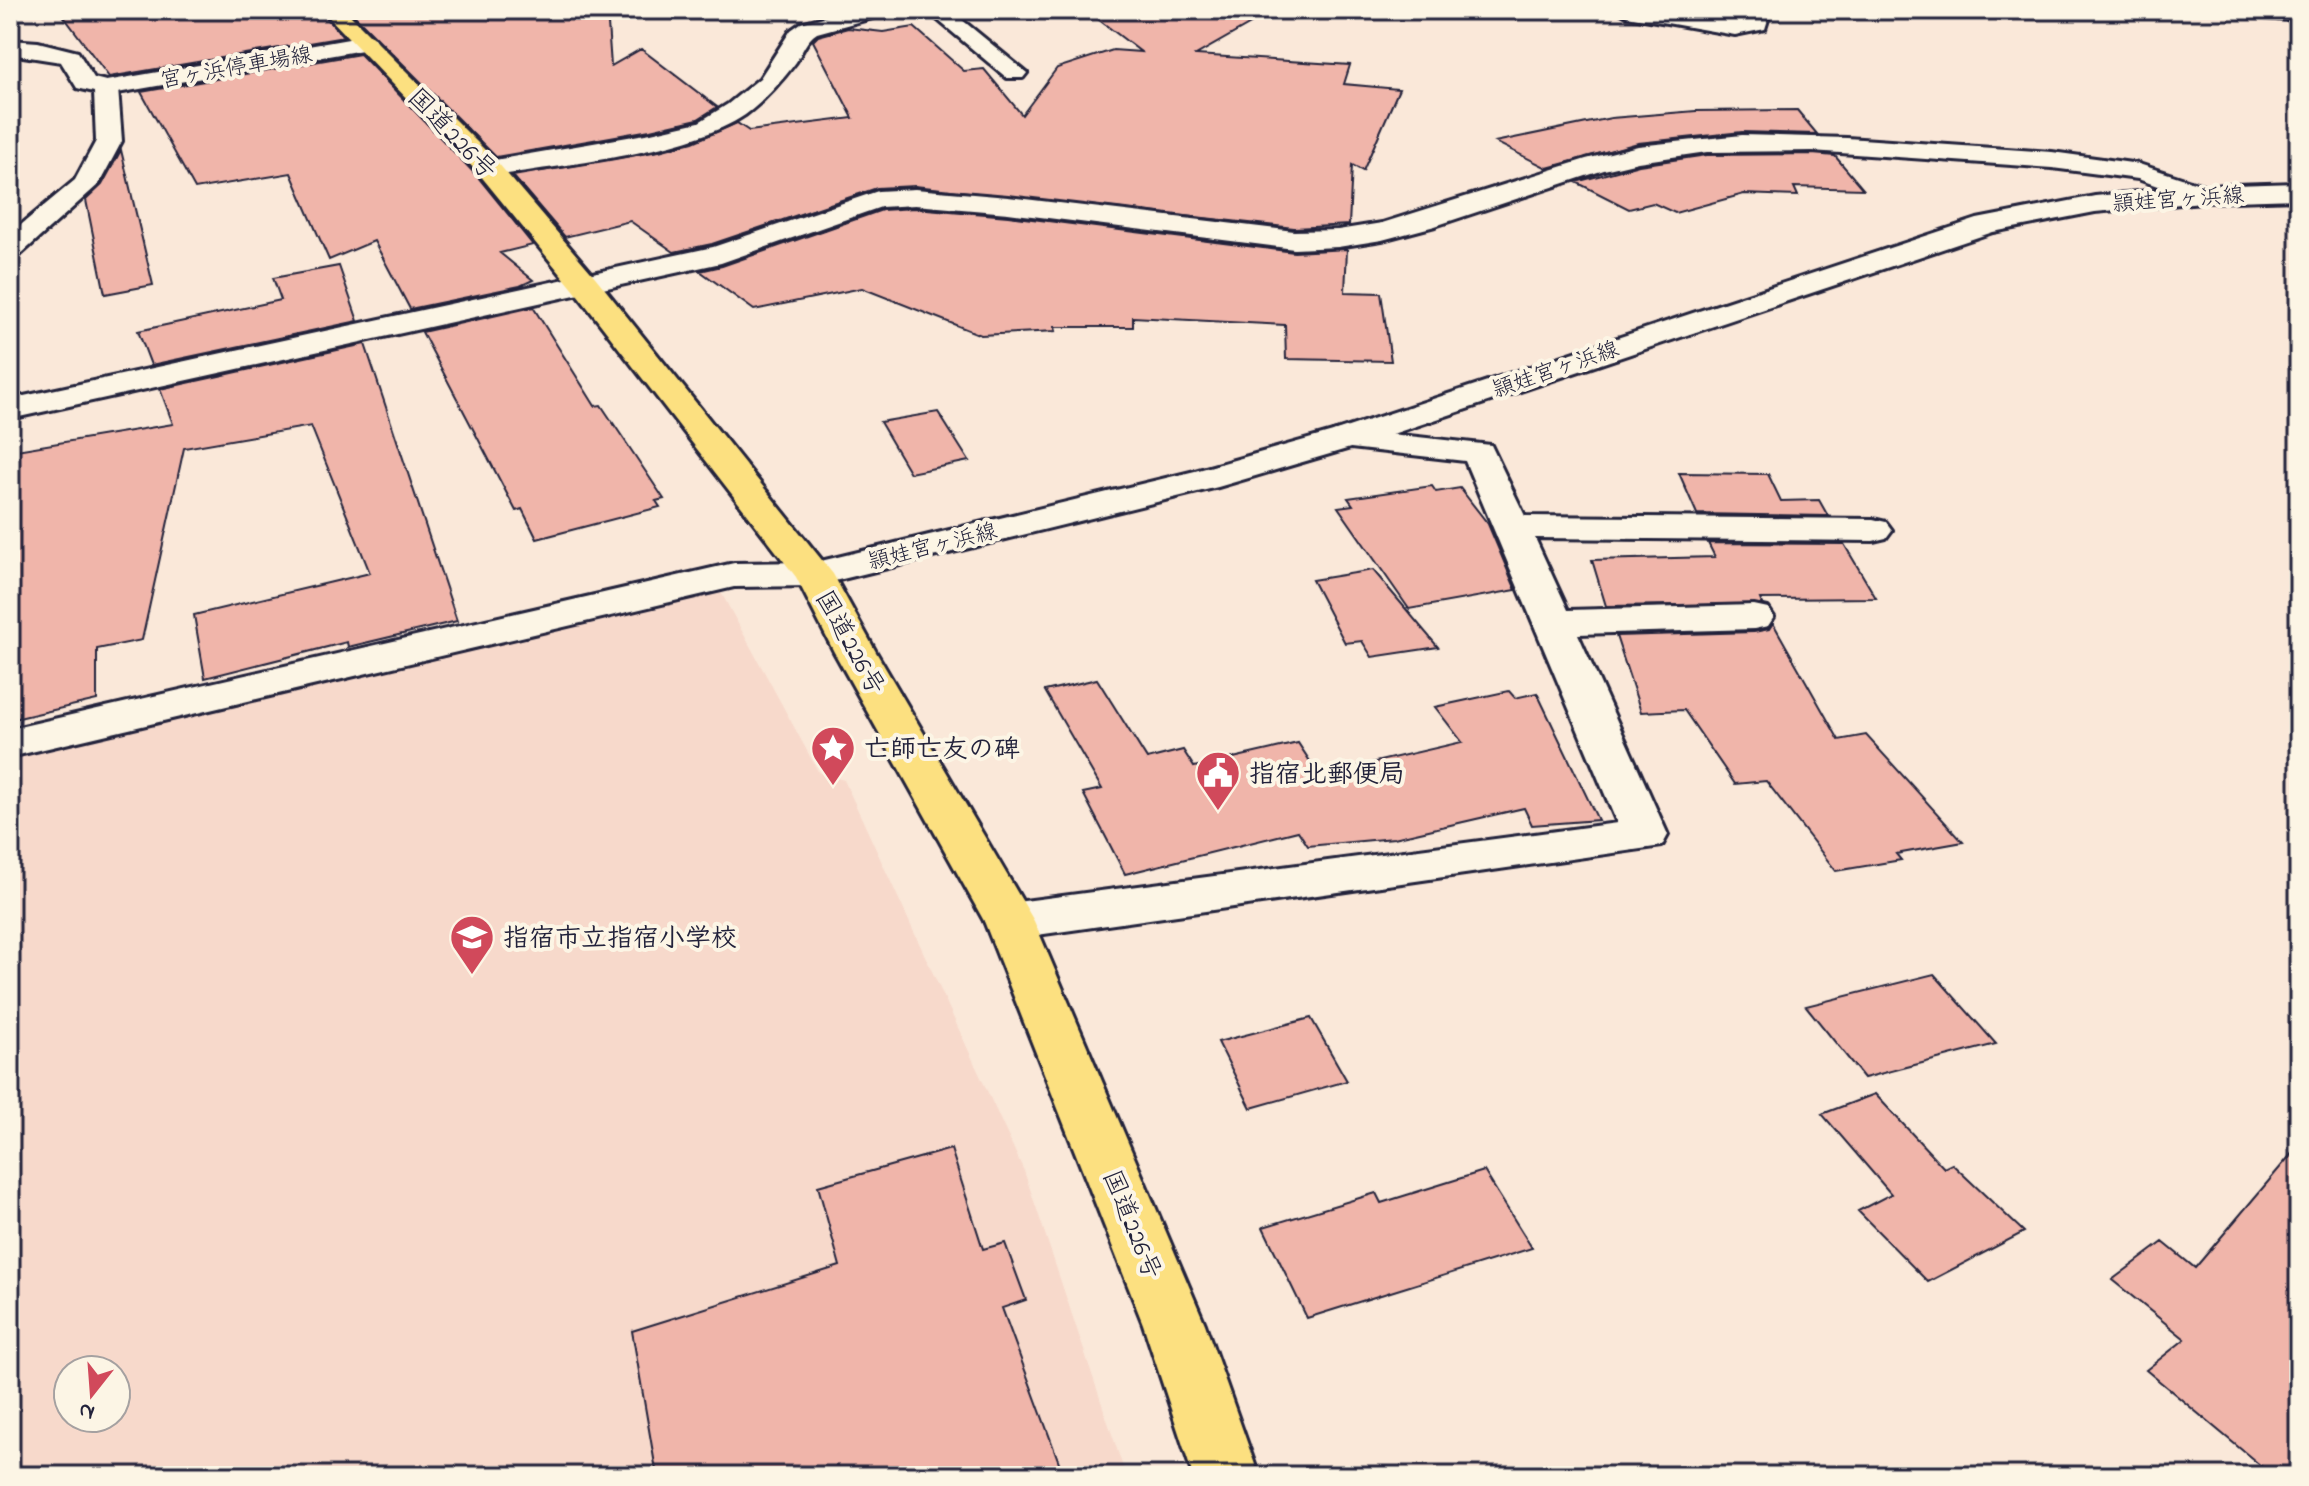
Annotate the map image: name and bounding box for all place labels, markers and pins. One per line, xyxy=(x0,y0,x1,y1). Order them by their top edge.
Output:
place icon: 亡師亡友の碑 xyxy=(809,724,857,787)
place label: 亡師亡友の碑 xyxy=(864,732,1020,770)
public building icon: 指宿北郵便局 xyxy=(1194,749,1242,812)
place label: 指宿北郵便局 xyxy=(1249,757,1405,795)
school or university icon: 指宿市立指宿小学校 xyxy=(448,913,496,976)
place label: 指宿市立指宿小学校 xyxy=(503,921,737,959)

